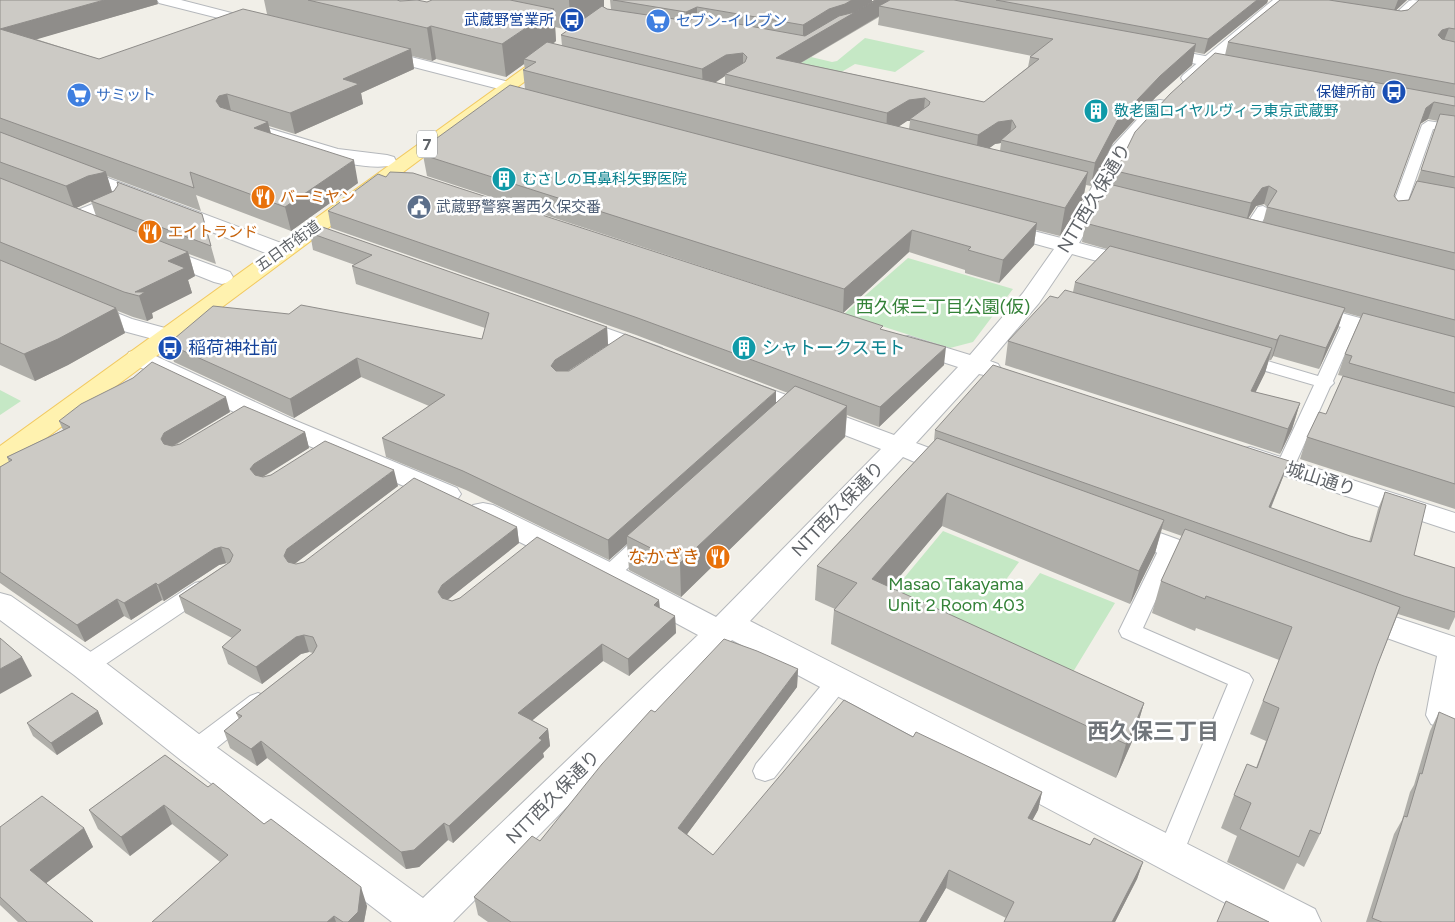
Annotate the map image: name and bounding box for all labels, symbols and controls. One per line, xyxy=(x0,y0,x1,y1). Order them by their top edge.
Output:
bus stop icon: 武蔵野営業所 xyxy=(559,7,585,33)
supermarket icon: セブン-イレブン xyxy=(645,8,671,34)
place label: 武蔵野営業所 xyxy=(464,11,554,29)
place label: セブン-イレブン xyxy=(676,12,787,30)
bus stop icon: 保健所前 xyxy=(1381,79,1407,105)
supermarket icon: サミット xyxy=(66,82,92,108)
place label: 保健所前 xyxy=(1316,83,1376,101)
place label: サミット xyxy=(96,86,156,104)
building icon: 敬老園ロイヤルヴィラ東京武蔵野 xyxy=(1083,98,1109,124)
place label: 敬老園ロイヤルヴィラ東京武蔵野 xyxy=(1114,102,1339,120)
road number: 7 xyxy=(417,130,437,158)
street label: NTT西久保通り xyxy=(1053,139,1135,257)
building icon: むさしの耳鼻科矢野医院 xyxy=(491,166,517,192)
place label: むさしの耳鼻科矢野医院 xyxy=(522,170,687,188)
restaurant icon: バーミヤン xyxy=(250,184,276,210)
place label: バーミヤン xyxy=(280,188,355,206)
public building icon: 武蔵野警察署西久保交番 xyxy=(406,194,432,220)
place label: 武蔵野警察署西久保交番 xyxy=(436,198,601,216)
street label: 五日市街道 xyxy=(252,217,324,275)
restaurant icon: エイトランド xyxy=(137,219,163,245)
place label: エイトランド xyxy=(168,223,258,241)
park label: 西久保三丁目公園(仮) xyxy=(856,296,1030,318)
bus stop icon: 稲荷神社前 xyxy=(157,335,183,361)
building icon: シャトークスモト xyxy=(731,335,757,361)
place label: 稲荷神社前 xyxy=(188,337,278,359)
place label: シャトークスモト xyxy=(762,337,905,359)
street label: NTT西久保通り xyxy=(787,457,889,561)
street label: 城山通り xyxy=(1283,457,1359,501)
restaurant icon: なかざき xyxy=(705,544,731,570)
place label: なかざき xyxy=(628,546,700,568)
park label: Masao Takayama Unit 2 Room 403 xyxy=(887,573,1025,616)
district label: 西久保三丁目 xyxy=(1087,718,1219,745)
street label: NTT西久保通り xyxy=(501,745,605,849)

